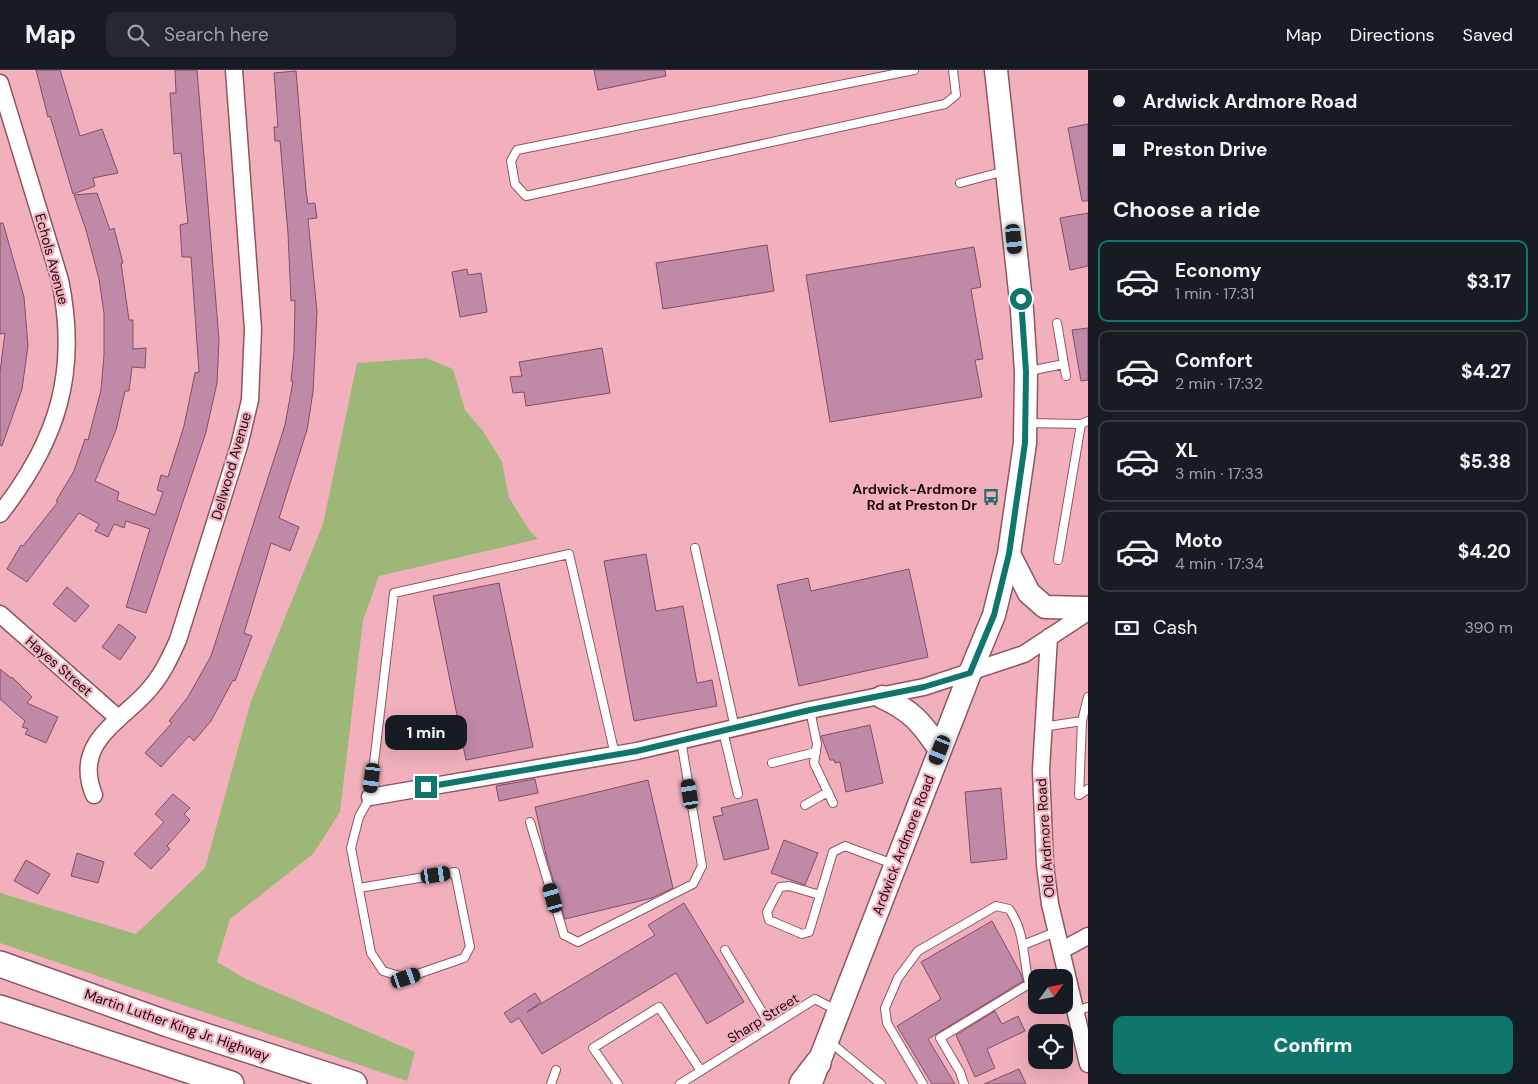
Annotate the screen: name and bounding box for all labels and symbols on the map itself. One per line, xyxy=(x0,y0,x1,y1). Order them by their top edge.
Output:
street label: Echols Avenue xyxy=(31,211,73,307)
car xyxy=(1004,223,1023,255)
route start xyxy=(1010,288,1032,310)
street label: Dellwood Avenue xyxy=(207,410,255,522)
place label: Ardwick-Ardmore Rd at Preston Dr xyxy=(852,480,977,514)
bus stop icon: Ardwick-Ardmore Rd at Preston Dr xyxy=(981,487,1001,507)
street label: Hayes Street xyxy=(22,632,96,700)
callout: 1 min xyxy=(385,714,467,750)
car xyxy=(927,733,952,767)
car xyxy=(362,762,381,794)
street label: Ardwick Ardmore Road xyxy=(868,772,938,918)
route end xyxy=(415,776,437,798)
car xyxy=(680,778,699,810)
street label: Old Ardmore Road xyxy=(1032,778,1058,898)
car xyxy=(420,865,451,885)
car xyxy=(541,882,564,914)
car xyxy=(389,966,422,990)
north arrow xyxy=(1028,969,1072,1014)
street label: Martin Luther King Jr. Highway xyxy=(82,985,272,1065)
street label: Sharp Street xyxy=(724,989,802,1047)

